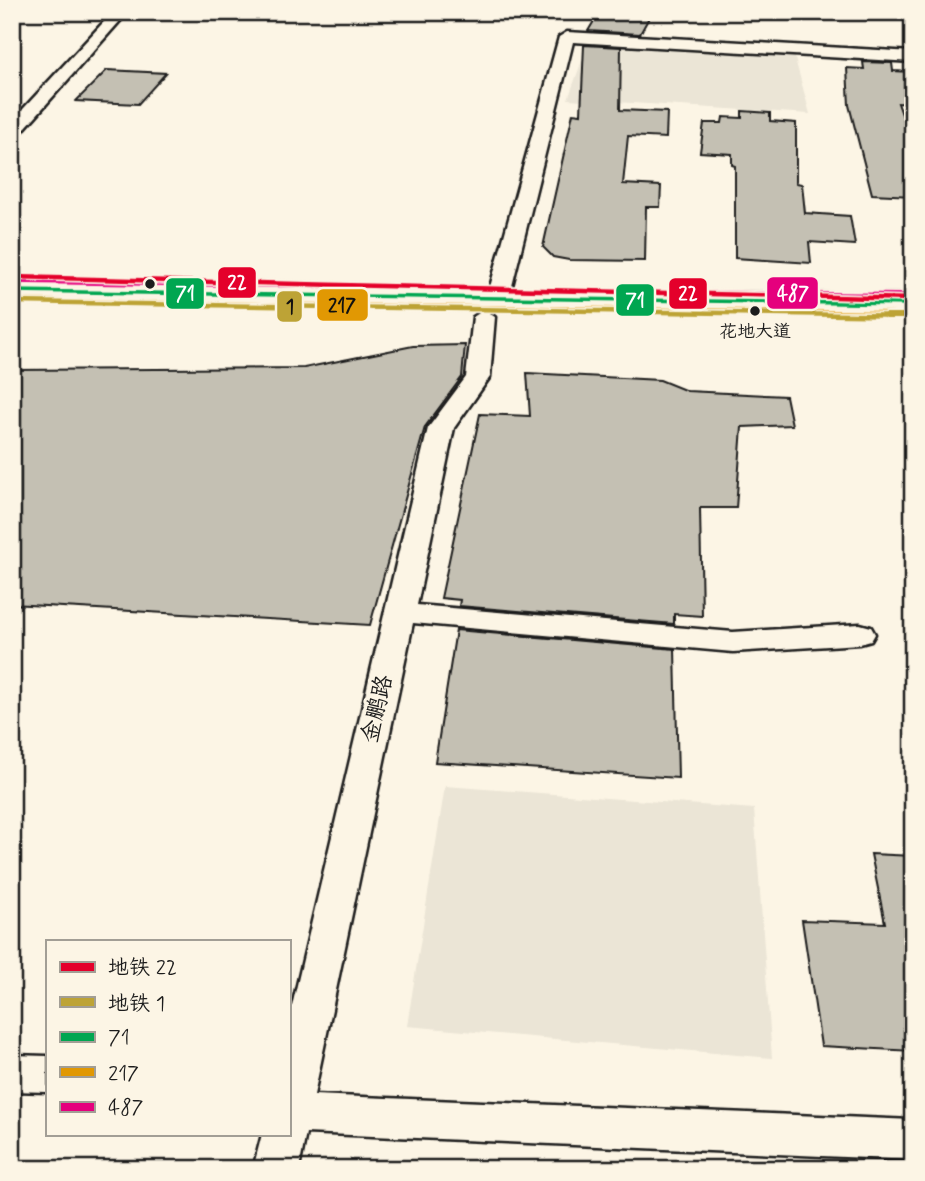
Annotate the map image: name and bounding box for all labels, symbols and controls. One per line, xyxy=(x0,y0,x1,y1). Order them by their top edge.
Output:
line badge: 22 xyxy=(217,266,257,299)
text: 22 xyxy=(227,271,247,296)
line badge: 487 xyxy=(766,276,819,310)
unlabelled marker xyxy=(143,277,157,291)
line badge: 71 xyxy=(165,277,205,310)
line badge: 22 xyxy=(668,277,708,310)
text: 71 xyxy=(175,282,195,307)
text: 22 xyxy=(678,282,698,307)
text: 487 xyxy=(777,282,809,307)
line badge: 71 xyxy=(615,283,655,317)
line badge: 217 xyxy=(316,288,369,322)
text: 71 xyxy=(625,289,645,314)
line badge: 1 xyxy=(276,290,303,323)
text: 217 xyxy=(328,294,356,319)
text: 1 xyxy=(286,295,294,320)
marker: 花地大道 xyxy=(748,304,762,318)
place label: 花地大道 xyxy=(719,320,791,344)
street label: 金鹏路 xyxy=(356,672,400,746)
legend xyxy=(46,940,290,1136)
text: 地铁 22 xyxy=(108,954,177,982)
text: 地铁 1 xyxy=(108,990,165,1018)
text: 71 xyxy=(108,1024,130,1052)
text: 217 xyxy=(108,1060,139,1088)
text: 487 xyxy=(108,1094,143,1122)

